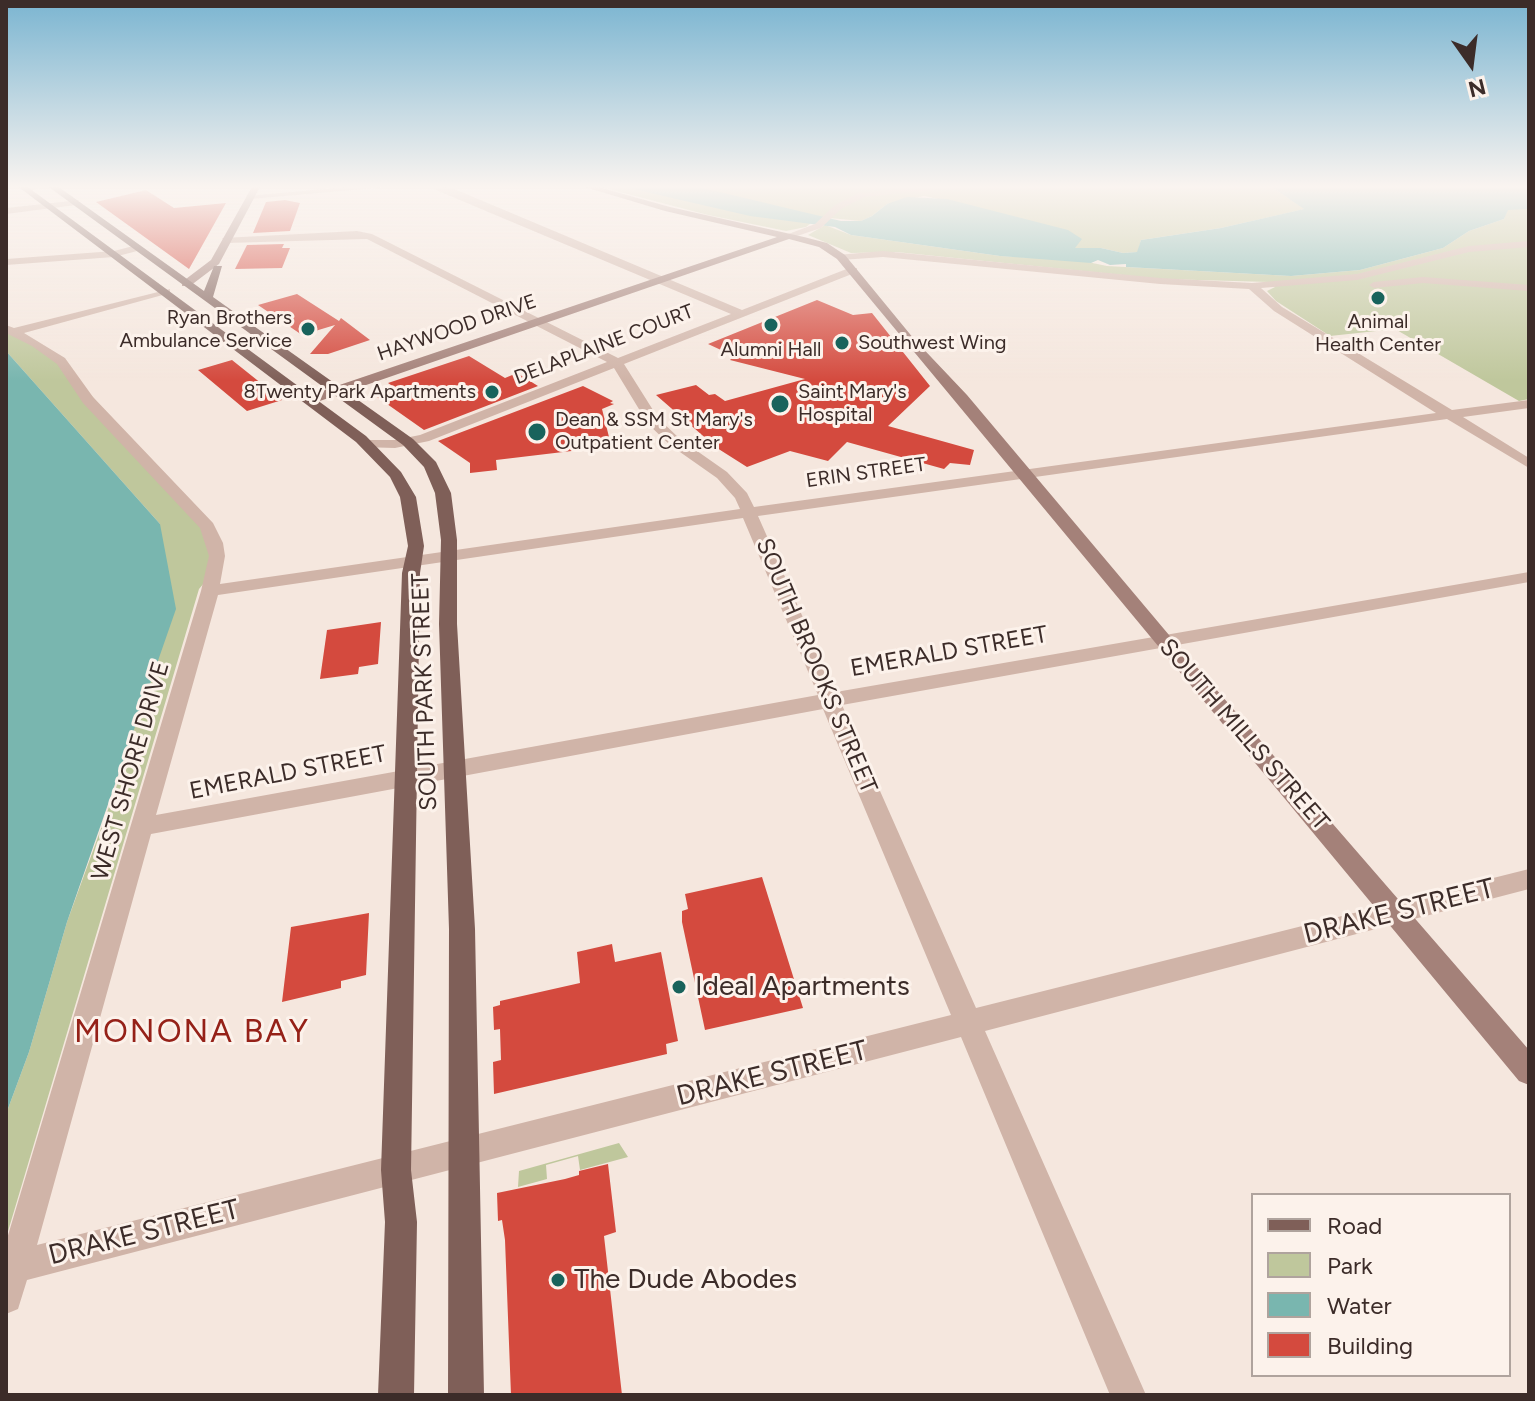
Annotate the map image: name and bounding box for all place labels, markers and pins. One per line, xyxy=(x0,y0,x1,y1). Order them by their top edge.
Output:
marker: Animal Health Center xyxy=(1369,289,1387,307)
place label: Ryan Brothers Ambulance Service xyxy=(119,306,292,353)
place label: Animal Health Center xyxy=(1315,310,1441,357)
marker: Alumni Hall xyxy=(762,316,780,334)
marker: Ryan Brothers Ambulance Service xyxy=(299,320,317,338)
place label: Southwest Wing xyxy=(858,331,1007,355)
marker: Southwest Wing xyxy=(833,334,851,352)
place label: Alumni Hall xyxy=(721,338,821,362)
place label: 8Twenty Park Apartments xyxy=(244,380,476,404)
place label: Saint Mary's Hospital xyxy=(798,380,906,427)
marker: 8Twenty Park Apartments xyxy=(483,383,501,401)
marker: Saint Mary's Hospital xyxy=(769,393,791,415)
place label: Dean & SSM St Mary's Outpatient Center xyxy=(555,408,753,455)
marker: Dean & SSM St Mary's Outpatient Center xyxy=(526,421,548,443)
place label: Ideal Apartments xyxy=(695,970,910,1004)
marker: Ideal Apartments xyxy=(670,978,688,996)
place label: The Dude Abodes xyxy=(574,1263,797,1297)
marker: The Dude Abodes xyxy=(549,1271,567,1289)

